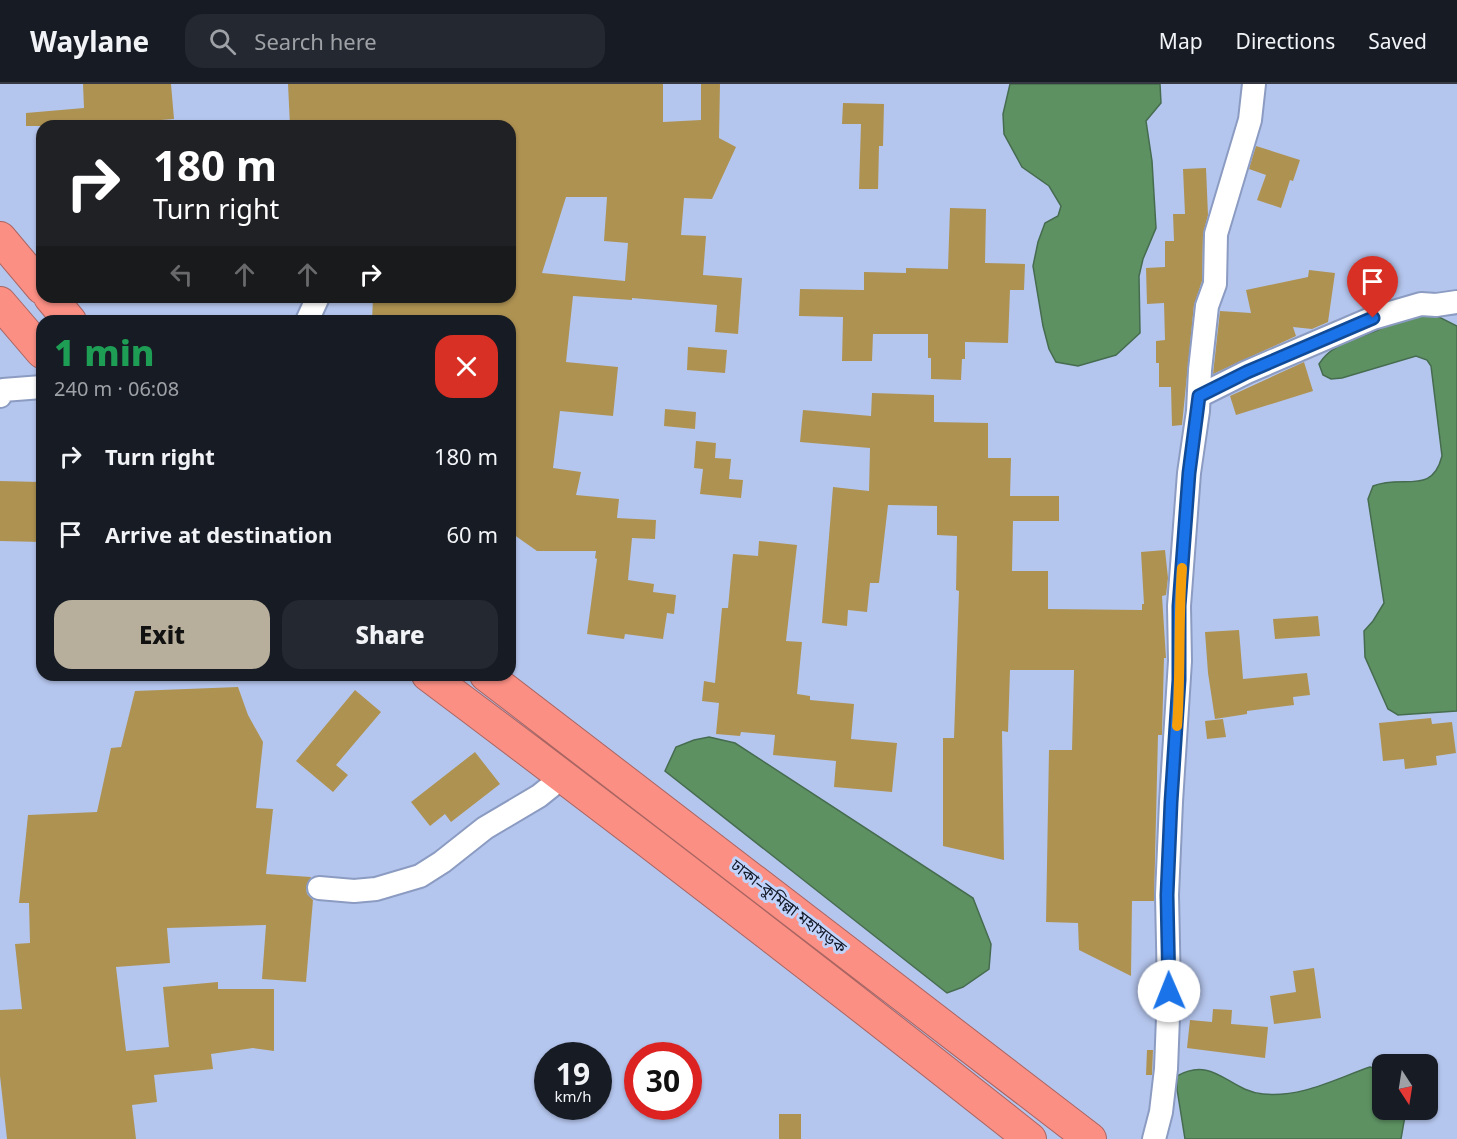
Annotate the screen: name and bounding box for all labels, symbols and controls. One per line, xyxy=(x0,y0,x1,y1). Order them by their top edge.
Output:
search box xyxy=(185,14,605,68)
text: Waylane xyxy=(30,22,149,60)
icon: search xyxy=(206,25,239,58)
text: Search here xyxy=(254,26,377,56)
text: Map xyxy=(1159,27,1203,55)
text: Directions xyxy=(1236,27,1335,55)
text: Saved xyxy=(1368,27,1427,55)
text: 180 m xyxy=(153,136,277,193)
icon: right xyxy=(54,144,132,222)
text: Turn right xyxy=(153,190,279,227)
pin xyxy=(1347,256,1398,318)
icon: left xyxy=(165,258,198,291)
icon: ahead xyxy=(228,258,261,291)
icon: ahead xyxy=(291,258,324,291)
icon: right xyxy=(354,258,387,291)
icon: arrive xyxy=(1356,265,1389,298)
text: 1 min xyxy=(54,328,155,377)
button: close xyxy=(435,335,498,398)
text: 240 m · 06:08 xyxy=(54,375,179,402)
icon: right xyxy=(54,440,87,473)
text: Turn right xyxy=(105,441,215,471)
text: 180 m xyxy=(434,441,498,471)
icon: arrive xyxy=(54,518,87,551)
text: Arrive at destination xyxy=(105,519,332,549)
text: 60 m xyxy=(447,519,498,549)
button: Exit xyxy=(54,600,270,669)
button: Share xyxy=(282,600,498,669)
street label: ঢাকা–কুমিল্লা মহাসড়ক xyxy=(726,853,852,959)
position arrow xyxy=(1137,959,1201,1023)
speed limit sign: 30 xyxy=(624,1042,702,1120)
text: 19 xyxy=(556,1053,590,1094)
north arrow xyxy=(1372,1054,1438,1120)
map controls xyxy=(1372,1054,1438,1120)
text: km/h xyxy=(555,1086,591,1106)

